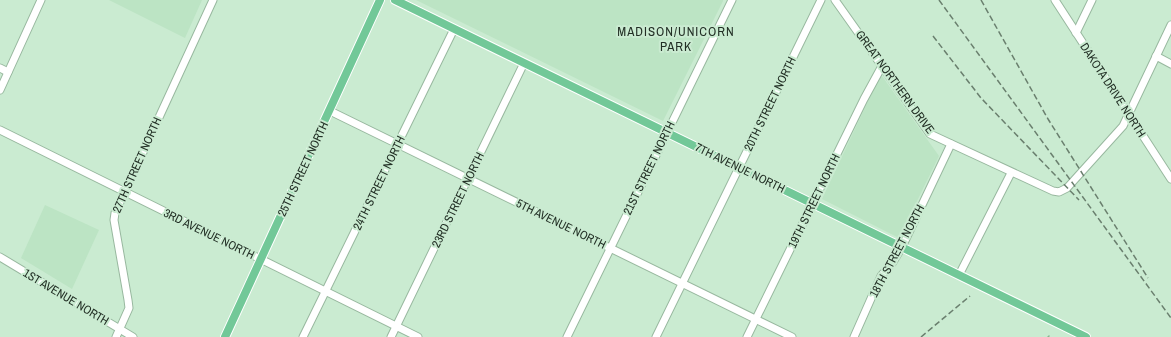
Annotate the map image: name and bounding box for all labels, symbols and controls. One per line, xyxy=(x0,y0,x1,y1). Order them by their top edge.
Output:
district label: MADISON/UNICORN PARK xyxy=(617,23,735,55)
street label: GREAT NORTHERN DRIVE xyxy=(852,27,938,137)
street label: DAKOTA DRIVE NORTH xyxy=(1076,40,1150,140)
street label: 20TH STREET NORTH xyxy=(740,54,800,154)
street label: 27TH STREET NORTH xyxy=(109,115,165,215)
street label: 25TH STREET NORTH xyxy=(274,119,332,219)
street label: 21ST STREET NORTH xyxy=(619,119,679,217)
street label: 24TH STREET NORTH xyxy=(349,133,409,233)
street label: 7TH AVENUE NORTH xyxy=(692,139,788,197)
street label: 23RD STREET NORTH xyxy=(428,150,488,250)
street label: 19TH STREET NORTH xyxy=(784,151,844,251)
street label: 5TH AVENUE NORTH xyxy=(513,195,609,253)
street label: 18TH STREET NORTH xyxy=(866,202,928,300)
street label: 3RD AVENUE NORTH xyxy=(161,205,257,263)
street label: 1ST AVENUE NORTH xyxy=(20,265,112,329)

